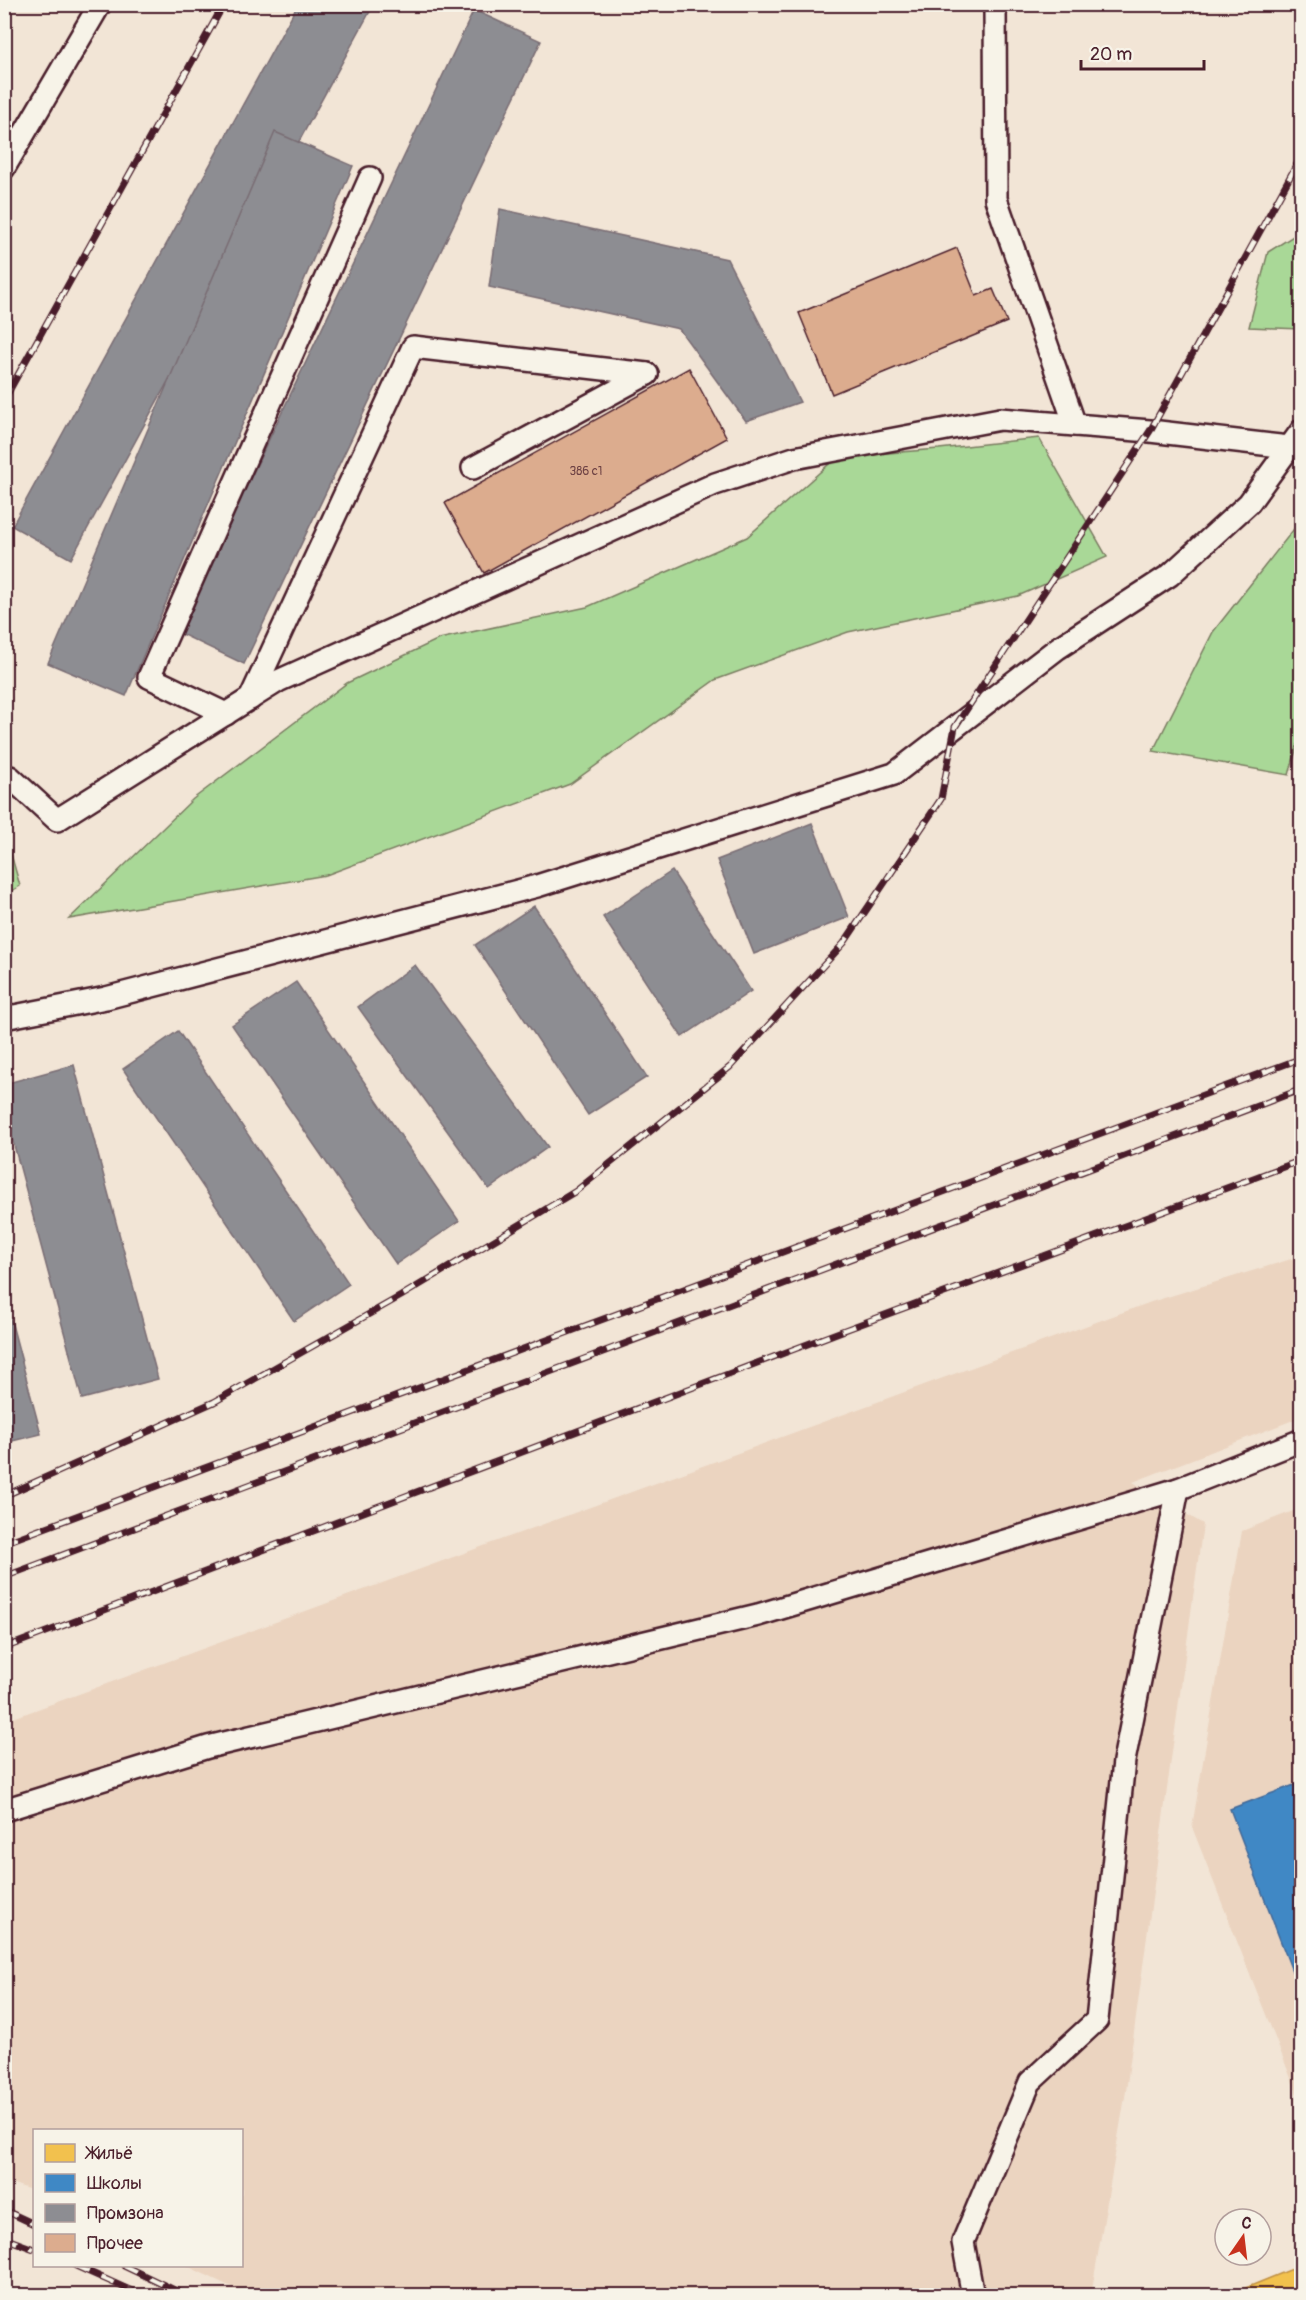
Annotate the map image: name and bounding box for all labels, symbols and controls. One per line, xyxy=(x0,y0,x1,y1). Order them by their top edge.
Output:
scale bar xyxy=(1081,33,1204,71)
text: 20 m xyxy=(1090,43,1132,66)
house number: 386 с1 xyxy=(569,464,603,479)
legend xyxy=(33,2129,243,2267)
text: Жильё xyxy=(84,2142,133,2165)
text: Школы xyxy=(87,2172,142,2195)
text: Промзона xyxy=(87,2202,164,2225)
north arrow xyxy=(1213,2207,1273,2267)
text: С xyxy=(1239,2213,1254,2234)
text: Прочее xyxy=(87,2232,143,2255)

